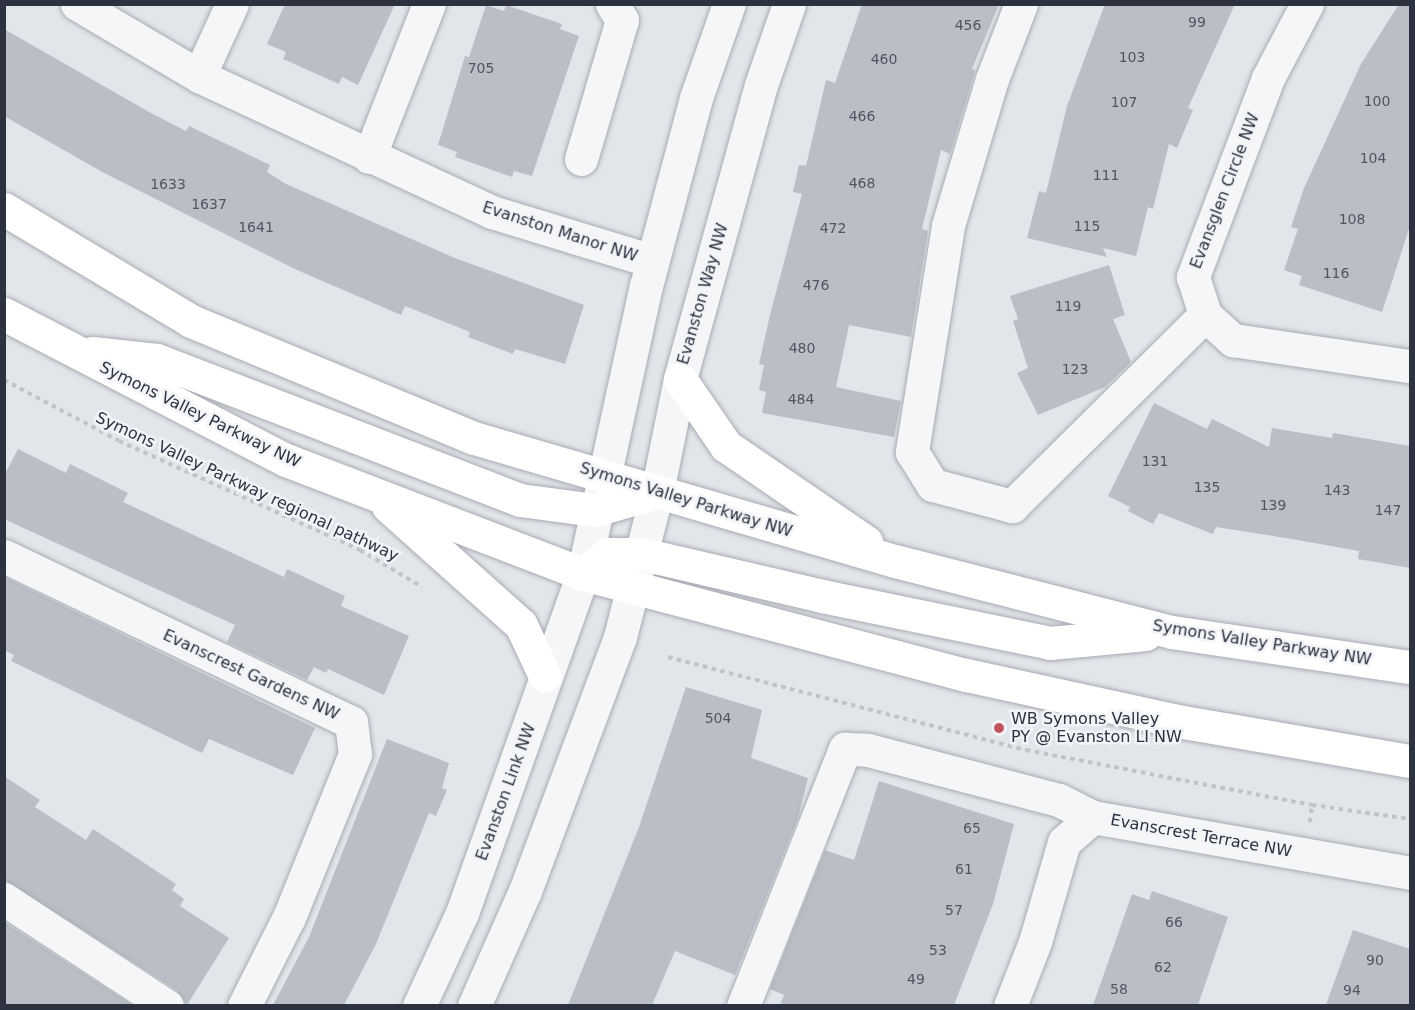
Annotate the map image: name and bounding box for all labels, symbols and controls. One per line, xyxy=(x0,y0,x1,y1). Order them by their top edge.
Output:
house number: 99 xyxy=(1188,14,1206,30)
house number: 456 xyxy=(955,17,981,33)
house number: 103 xyxy=(1119,49,1145,65)
house number: 460 xyxy=(871,51,897,67)
house number: 705 xyxy=(468,60,494,76)
house number: 100 xyxy=(1364,93,1390,109)
house number: 107 xyxy=(1111,94,1137,110)
house number: 466 xyxy=(849,108,875,124)
street label: Evansglen Circle NW xyxy=(1186,110,1264,272)
house number: 104 xyxy=(1360,150,1386,166)
house number: 111 xyxy=(1093,167,1119,183)
house number: 468 xyxy=(849,175,875,191)
house number: 1633 xyxy=(150,176,186,192)
house number: 1637 xyxy=(191,196,227,212)
street label: Evanston Manor NW xyxy=(480,198,640,266)
house number: 108 xyxy=(1339,211,1365,227)
house number: 115 xyxy=(1074,218,1100,234)
house number: 1641 xyxy=(238,219,274,235)
house number: 472 xyxy=(820,220,846,236)
street label: Evanston Way NW xyxy=(674,221,732,367)
house number: 116 xyxy=(1323,265,1349,281)
house number: 476 xyxy=(803,277,829,293)
house number: 119 xyxy=(1055,298,1081,314)
house number: 480 xyxy=(789,340,815,356)
street label: Symons Valley Parkway NW xyxy=(96,358,304,472)
house number: 123 xyxy=(1062,361,1088,377)
house number: 484 xyxy=(788,391,814,407)
street label: Symons Valley Parkway regional pathway xyxy=(92,408,402,566)
house number: 131 xyxy=(1142,453,1168,469)
street label: Symons Valley Parkway NW xyxy=(577,458,795,542)
house number: 135 xyxy=(1194,479,1220,495)
house number: 143 xyxy=(1324,482,1350,498)
house number: 139 xyxy=(1260,497,1286,513)
house number: 147 xyxy=(1375,502,1401,518)
street label: Symons Valley Parkway NW xyxy=(1151,616,1373,670)
street label: Evanscrest Gardens NW xyxy=(160,626,342,724)
place label: WB Symons Valley PY @ Evanston LI NW xyxy=(1011,709,1182,747)
house number: 504 xyxy=(705,710,731,726)
street label: Evanston Link NW xyxy=(472,721,540,863)
marker: WB Symons Valley PY @ Evanston LI NW xyxy=(992,721,1006,735)
street label: Evanscrest Terrace NW xyxy=(1109,811,1293,861)
house number: 65 xyxy=(963,820,981,836)
house number: 61 xyxy=(955,861,973,877)
house number: 57 xyxy=(945,902,963,918)
house number: 66 xyxy=(1165,914,1183,930)
house number: 53 xyxy=(929,942,947,958)
house number: 90 xyxy=(1366,952,1384,968)
house number: 62 xyxy=(1154,959,1172,975)
house number: 49 xyxy=(907,971,925,987)
house number: 58 xyxy=(1110,981,1128,997)
house number: 94 xyxy=(1343,982,1361,998)

